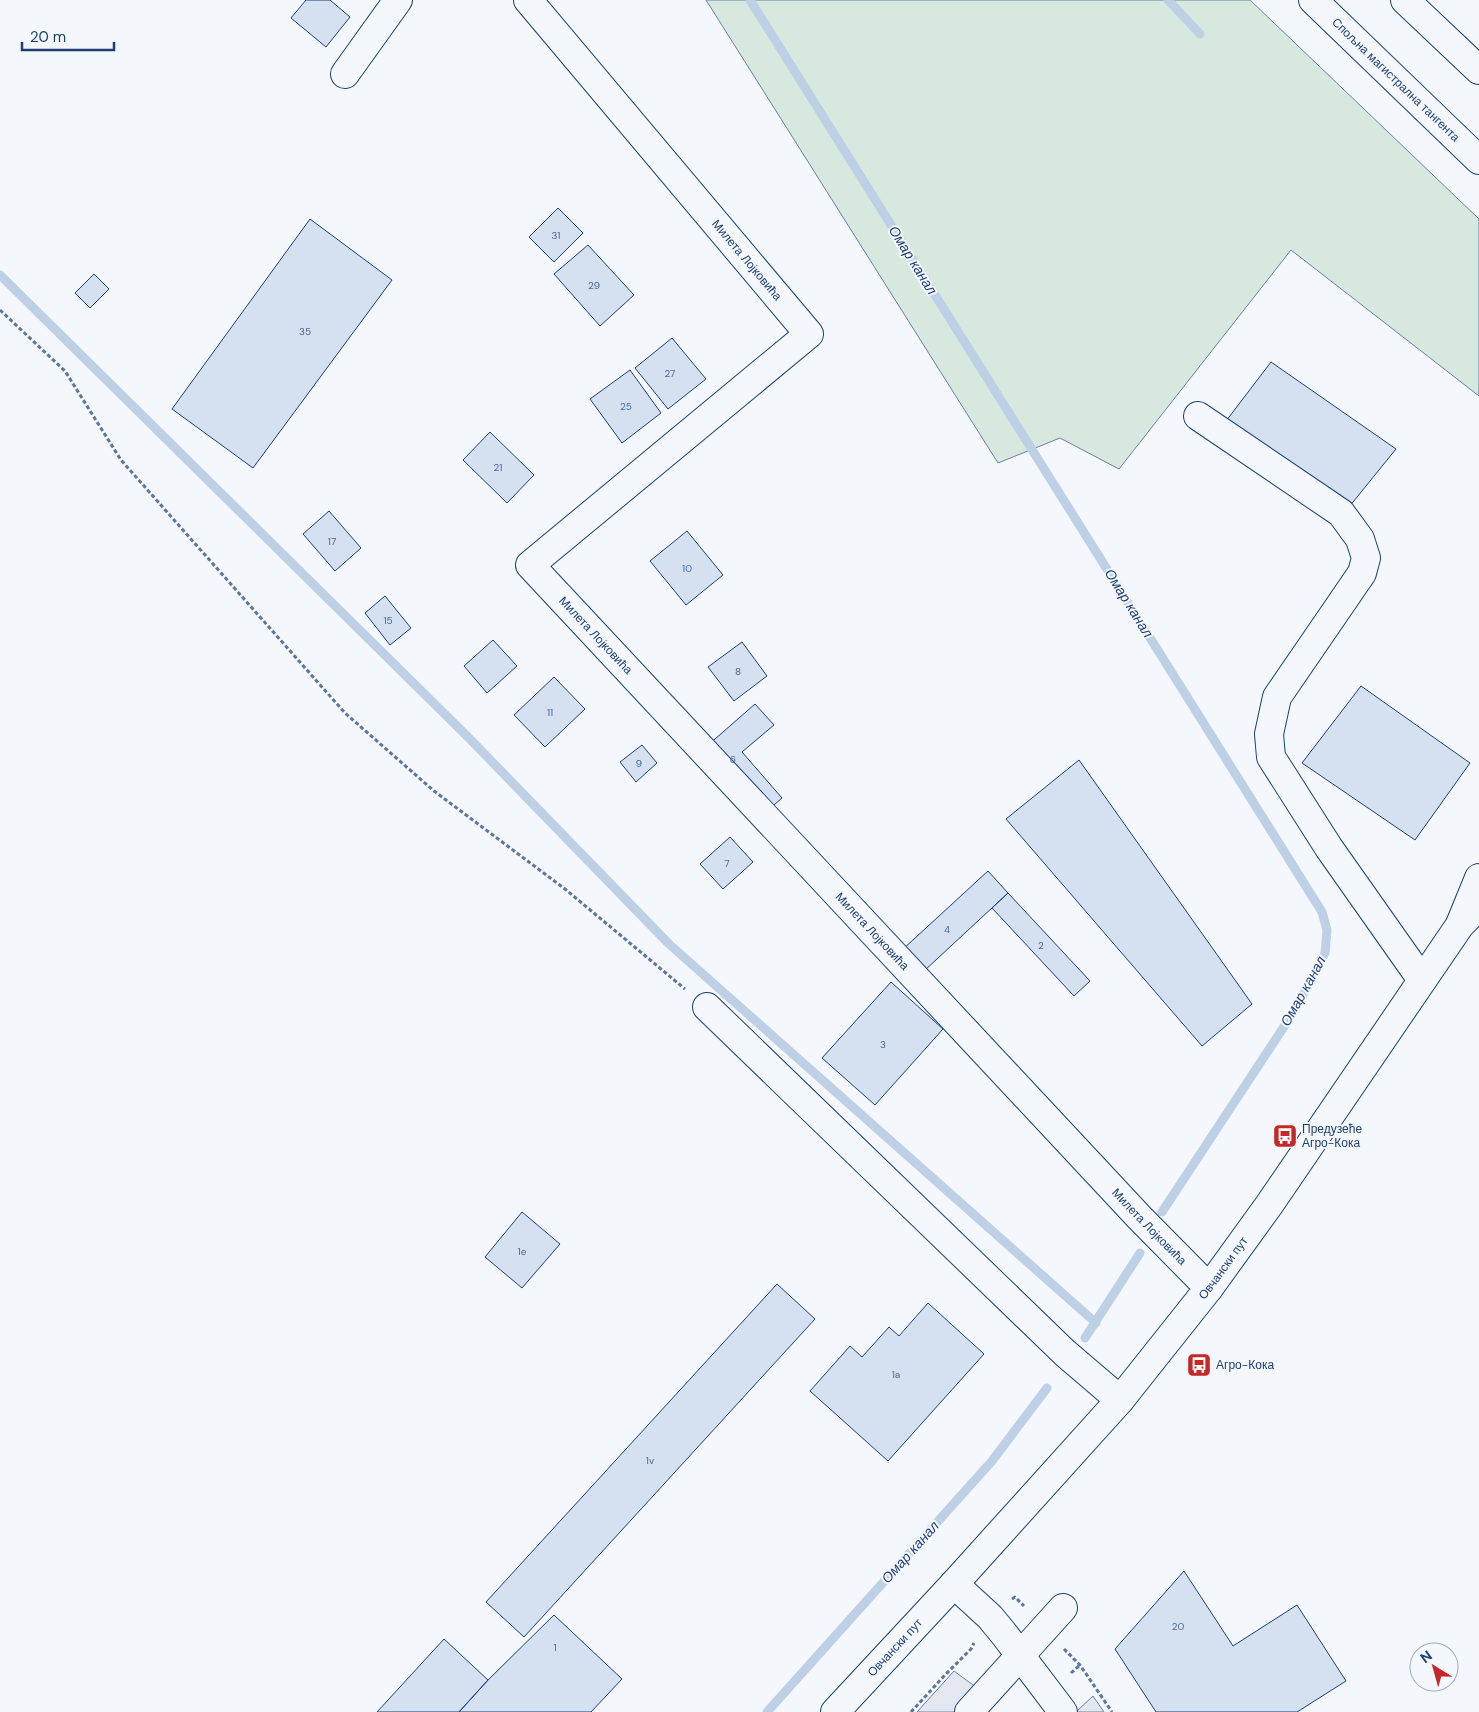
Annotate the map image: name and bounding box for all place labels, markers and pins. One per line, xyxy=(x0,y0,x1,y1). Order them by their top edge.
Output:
place label: Предузеће Агро-Кока xyxy=(1302,1121,1362,1151)
bus stop icon: Предузеће Агро-Кока xyxy=(1272,1123,1298,1149)
bus stop icon: Агро-Кока xyxy=(1186,1352,1212,1378)
place label: Агро-Кока xyxy=(1216,1357,1274,1373)

